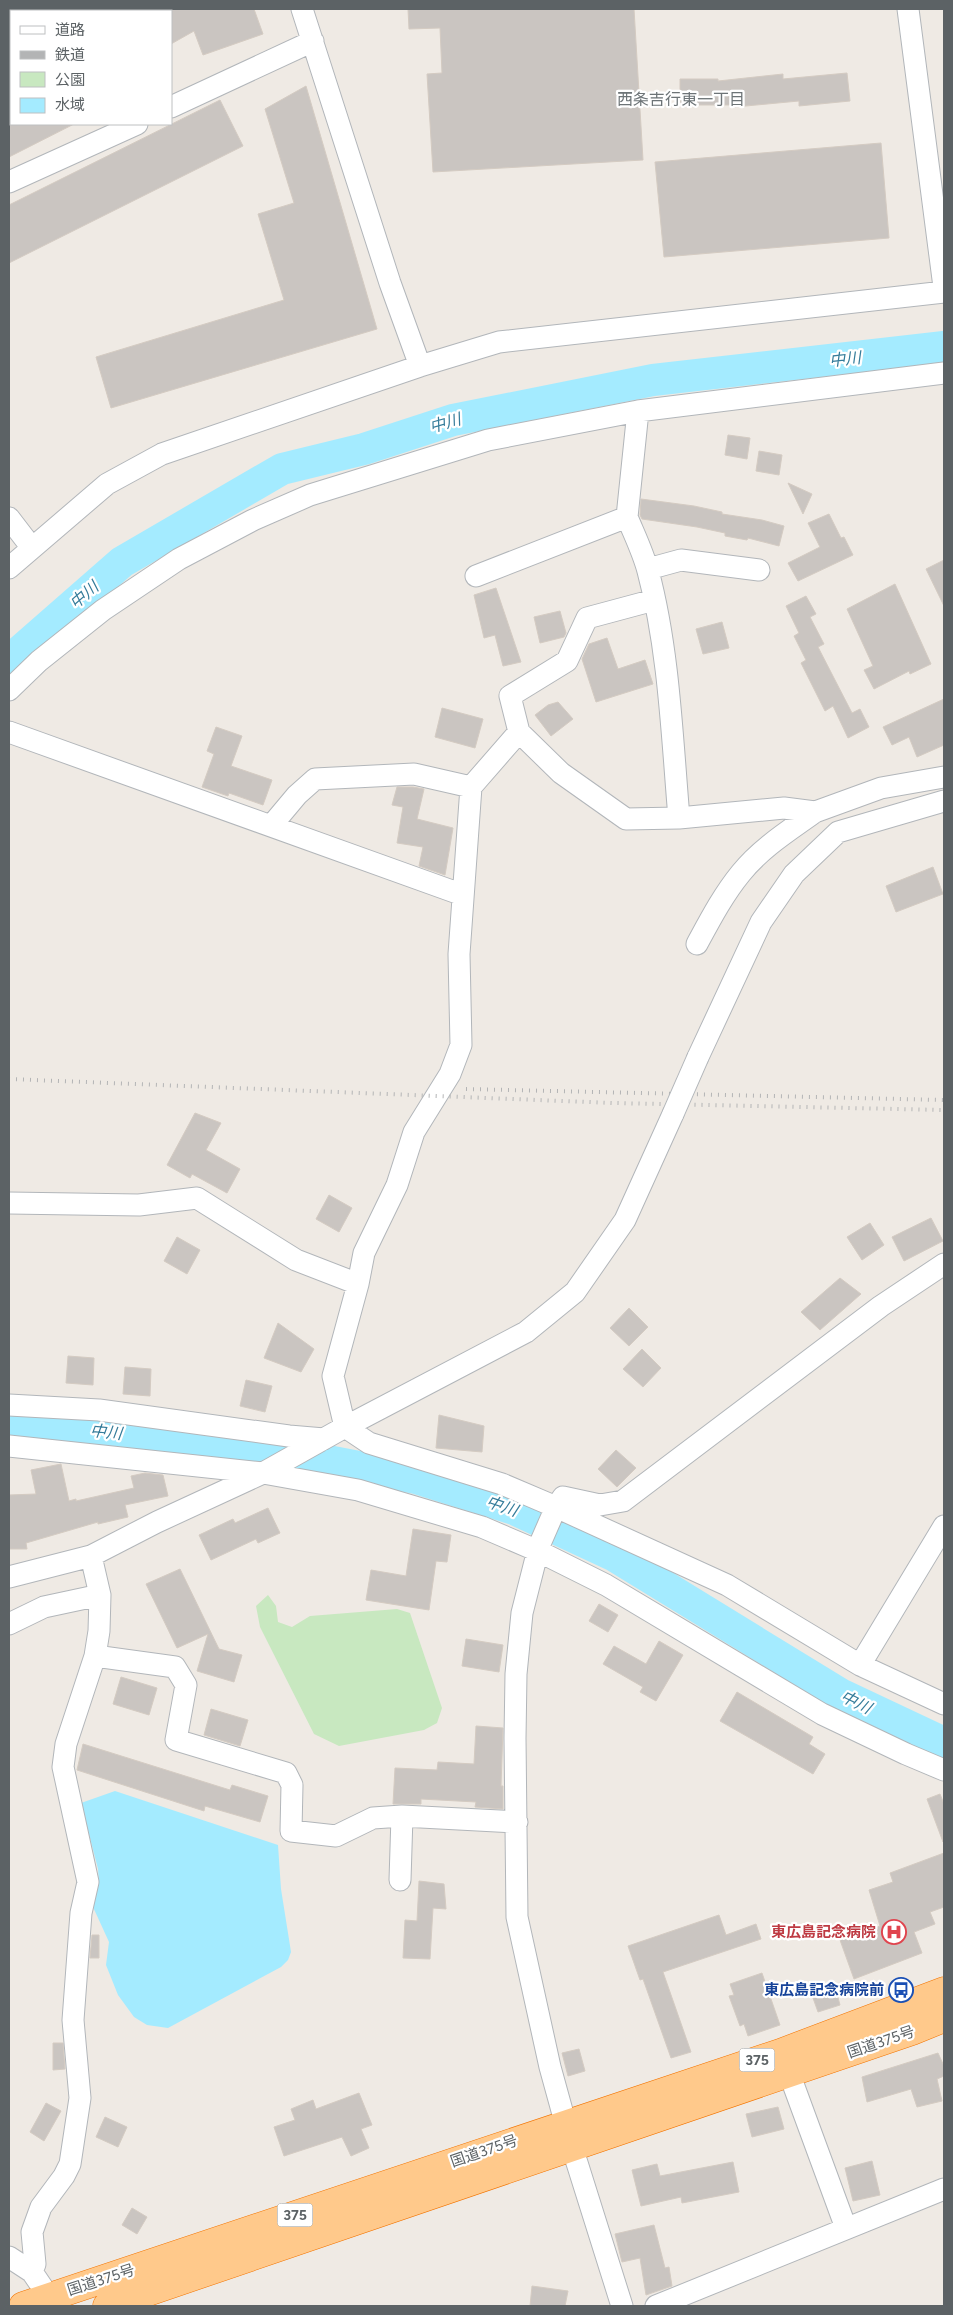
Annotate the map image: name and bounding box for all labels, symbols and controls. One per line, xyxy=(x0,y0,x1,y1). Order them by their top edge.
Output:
legend xyxy=(10,10,172,125)
text: 道路 xyxy=(55,21,85,39)
text: 鉄道 xyxy=(55,46,85,64)
text: 公園 xyxy=(55,71,85,89)
district label: 西条吉行東一丁目 xyxy=(617,90,745,109)
text: 水域 xyxy=(55,96,85,114)
water label: 中川 xyxy=(828,348,864,370)
water label: 中川 xyxy=(427,409,465,437)
water label: 中川 xyxy=(66,576,104,613)
water label: 中川 xyxy=(89,1421,125,1443)
water label: 中川 xyxy=(484,1492,522,1521)
water label: 中川 xyxy=(837,1686,876,1718)
hospital icon: 東広島記念病院 xyxy=(881,1919,907,1945)
place label: 東広島記念病院 xyxy=(771,1923,876,1941)
bus stop icon: 東広島記念病院前 xyxy=(888,1977,914,2003)
place label: 東広島記念病院前 xyxy=(764,1981,884,1999)
street label: 国道375号 xyxy=(845,2022,917,2062)
road number: 375 xyxy=(740,2048,774,2072)
street label: 国道375号 xyxy=(448,2131,520,2171)
road number: 375 xyxy=(278,2204,312,2226)
street label: 国道375号 xyxy=(65,2261,137,2299)

